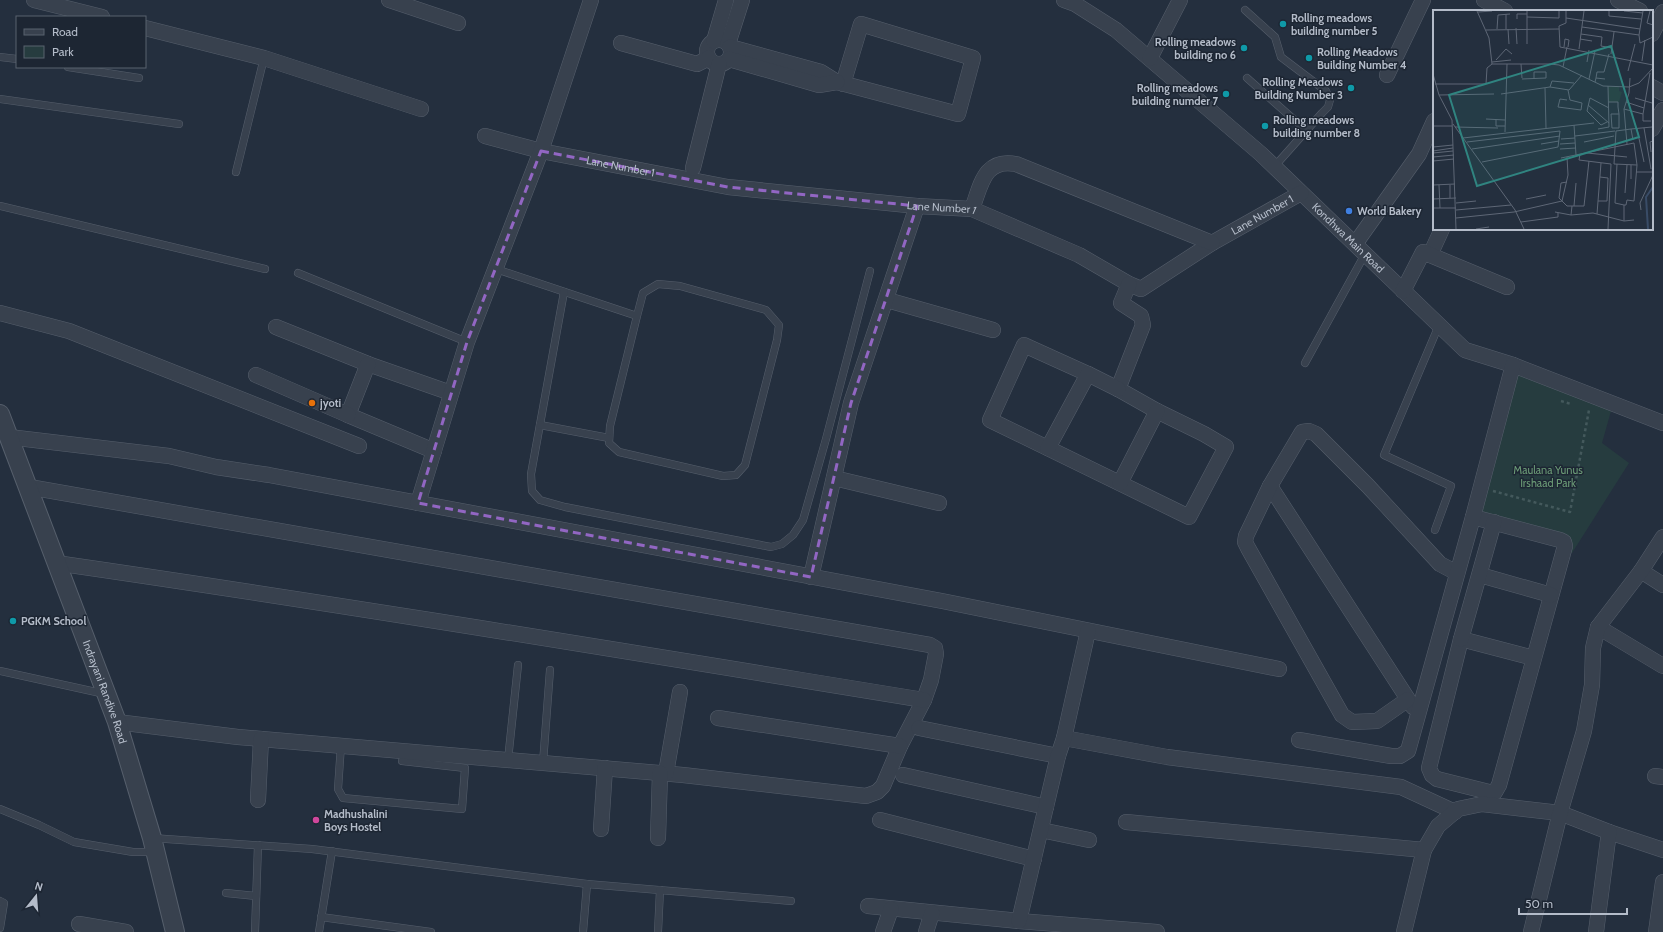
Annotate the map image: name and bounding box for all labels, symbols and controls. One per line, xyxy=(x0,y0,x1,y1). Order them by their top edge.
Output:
inset map xyxy=(1433,10,1653,230)
place label: Rolling meadows building number 5 xyxy=(1291,11,1378,38)
legend xyxy=(16,16,146,68)
marker: Rolling meadows building number 5 xyxy=(1278,19,1288,29)
text: Road xyxy=(52,24,78,39)
place label: Rolling meadows building no 6 xyxy=(1155,35,1236,62)
marker: Rolling meadows building no 6 xyxy=(1239,43,1249,53)
text: Park xyxy=(52,44,74,59)
place label: Rolling Meadows Building Number 4 xyxy=(1317,45,1407,72)
marker: Rolling Meadows Building Number 4 xyxy=(1304,53,1314,63)
place label: Rolling Meadows Building Number 3 xyxy=(1254,75,1343,102)
place label: Rolling meadows building numder 7 xyxy=(1132,81,1218,108)
marker: Rolling Meadows Building Number 3 xyxy=(1346,83,1356,93)
marker: Rolling meadows building numder 7 xyxy=(1221,89,1231,99)
place label: Rolling meadows building number 8 xyxy=(1273,113,1361,140)
marker: Rolling meadows building number 8 xyxy=(1260,121,1270,131)
street label: Lane Number 1 xyxy=(585,153,656,180)
street label: Lane Number 1 xyxy=(1229,192,1296,238)
street label: Lane Number 1 xyxy=(906,198,979,217)
street label: Kondhwa Main Road xyxy=(1309,200,1387,276)
place label: World Bakery xyxy=(1357,204,1421,218)
marker: World Bakery xyxy=(1344,206,1354,216)
place label: jyoti xyxy=(319,396,341,410)
marker: jyoti xyxy=(307,398,317,408)
park label: Maulana Yunus Irshaad Park xyxy=(1513,463,1583,490)
place label: PGKM School xyxy=(21,614,86,628)
marker: PGKM School xyxy=(8,616,18,626)
street label: Indrayani Randive Road xyxy=(80,638,130,745)
place label: Madhushalini Boys Hostel xyxy=(324,807,387,834)
marker: Madhushalini Boys Hostel xyxy=(311,815,321,825)
north arrow xyxy=(16,876,56,916)
text: N xyxy=(33,879,45,894)
scale bar xyxy=(1519,890,1627,916)
text: 50 m xyxy=(1525,896,1553,911)

